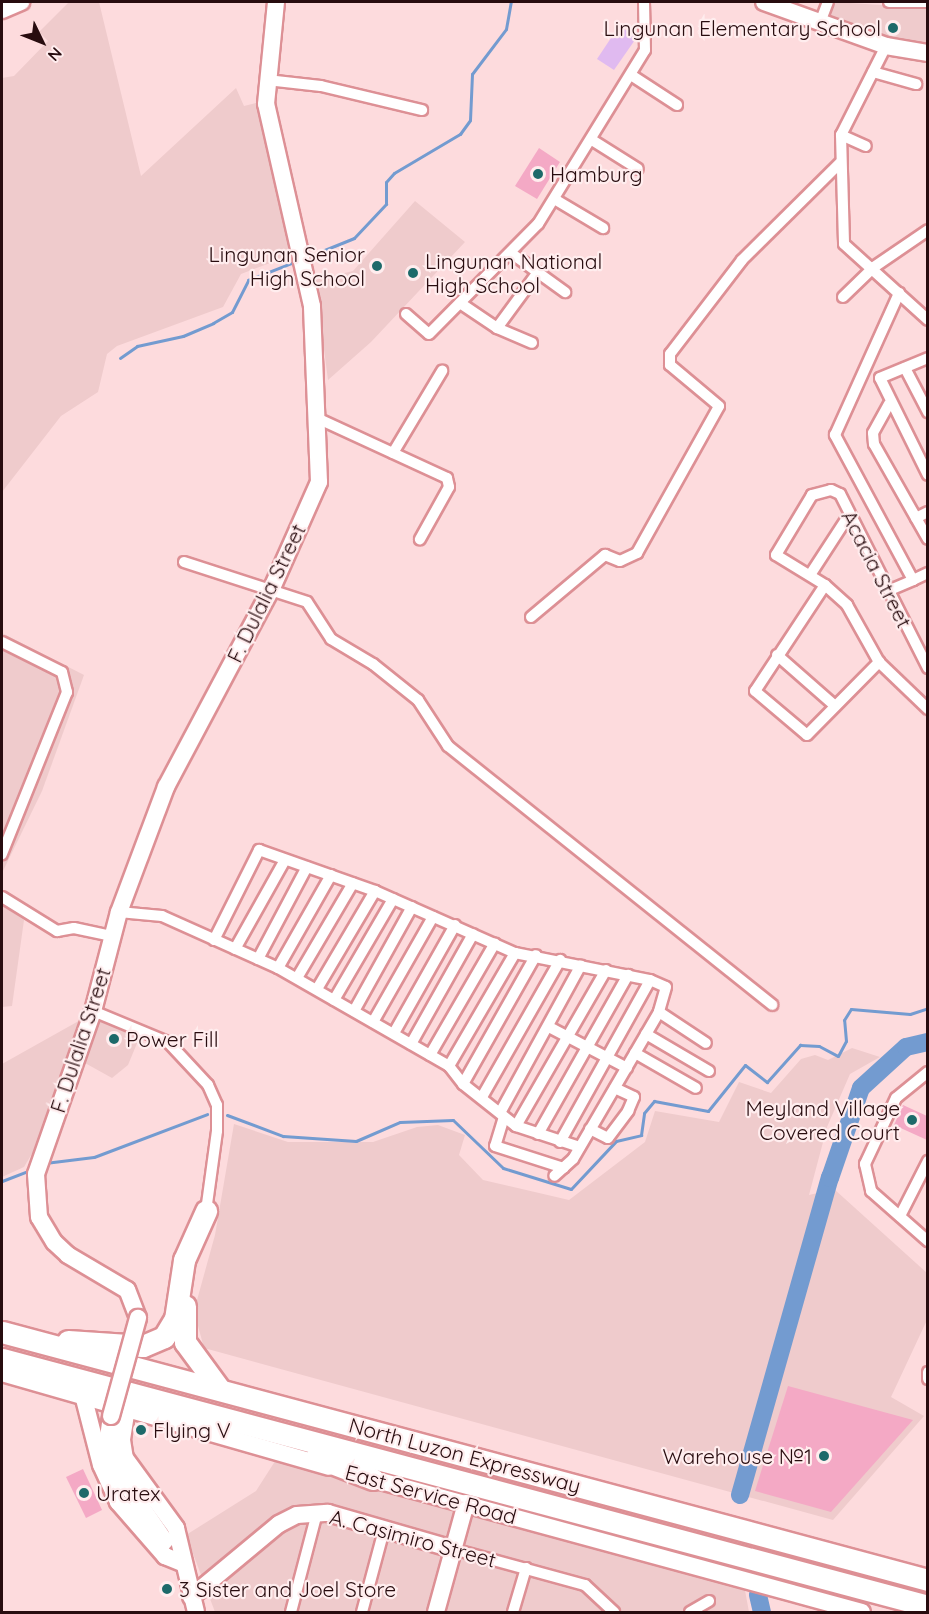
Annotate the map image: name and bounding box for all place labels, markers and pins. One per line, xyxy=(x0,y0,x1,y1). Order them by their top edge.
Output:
place label: Lingunan Elementary School xyxy=(604,15,881,41)
marker: Lingunan Elementary School xyxy=(886,21,900,35)
place label: Hamburg xyxy=(550,161,643,187)
marker: Hamburg xyxy=(531,167,545,181)
place label: Lingunan Senior High School xyxy=(209,241,365,291)
place label: Lingunan National High School xyxy=(425,248,602,298)
marker: Lingunan Senior High School xyxy=(370,259,384,273)
marker: Lingunan National High School xyxy=(406,266,420,280)
place label: Power Fill xyxy=(126,1026,219,1052)
marker: Power Fill xyxy=(107,1032,121,1046)
place label: Meyland Village Covered Court xyxy=(745,1095,900,1145)
marker: Meyland Village Covered Court xyxy=(905,1113,919,1127)
place label: Flying V xyxy=(153,1417,231,1443)
marker: Flying V xyxy=(134,1423,148,1437)
place label: Warehouse №1 xyxy=(663,1443,812,1469)
marker: Warehouse №1 xyxy=(817,1449,831,1463)
place label: Uratex xyxy=(96,1480,160,1506)
marker: Uratex xyxy=(77,1486,91,1500)
place label: 3 Sister and Joel Store xyxy=(179,1576,396,1602)
marker: 3 Sister and Joel Store xyxy=(160,1582,174,1596)

